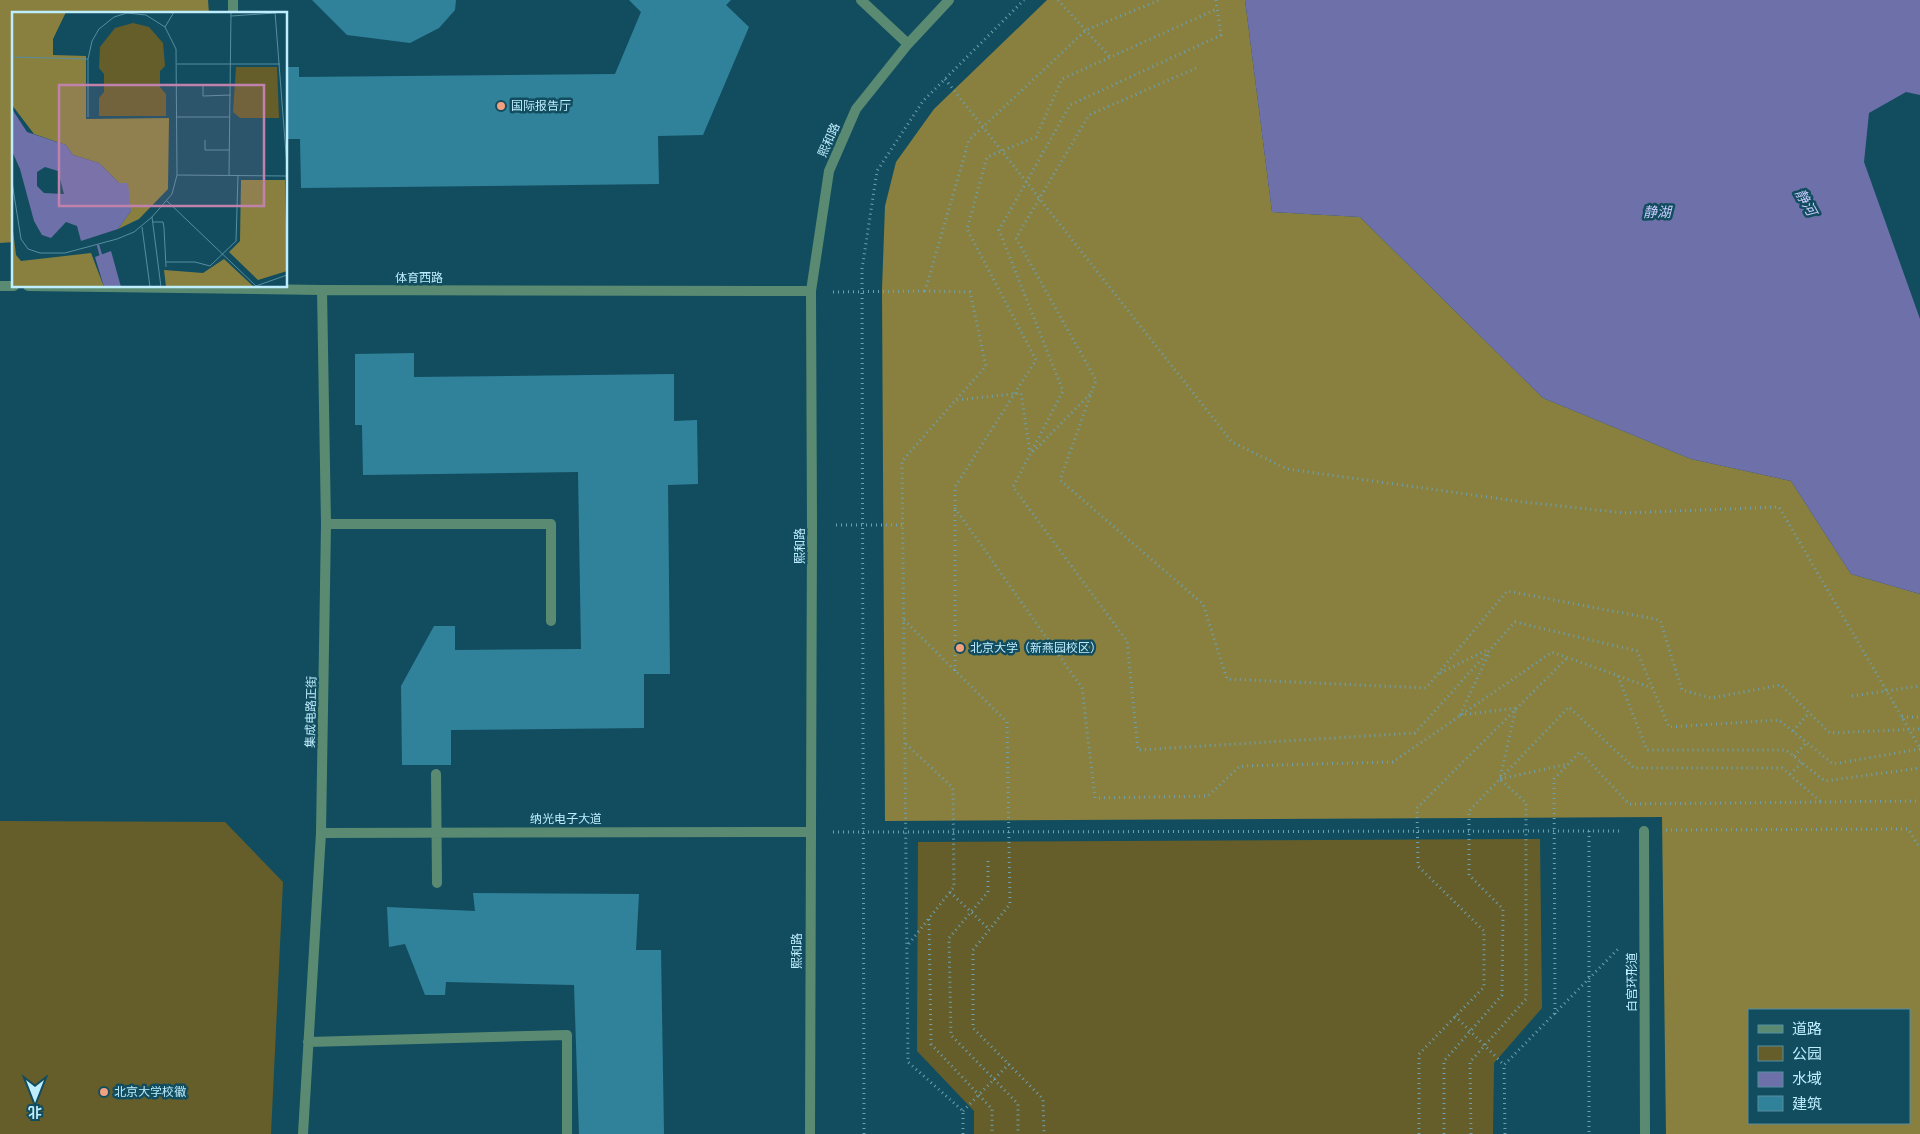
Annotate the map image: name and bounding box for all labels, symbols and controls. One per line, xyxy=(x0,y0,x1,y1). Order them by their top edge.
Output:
inset map xyxy=(12,12,288,288)
place label: 国际报告厅 xyxy=(511,98,571,113)
marker: 国际报告厅 xyxy=(495,100,507,112)
street label: 熙和路 xyxy=(814,120,843,159)
water label: 静河 xyxy=(1791,185,1822,221)
water label: 静湖 xyxy=(1643,203,1673,221)
street label: 体育西路 xyxy=(395,270,443,285)
street label: 熙和路 xyxy=(792,528,807,564)
place label: 北京大学（新燕园校区） xyxy=(970,640,1102,655)
marker: 北京大学（新燕园校区） xyxy=(954,642,966,654)
street label: 集成电路正街 xyxy=(302,676,319,748)
street label: 纳光电子大道 xyxy=(530,811,602,826)
street label: 熙和路 xyxy=(789,933,804,969)
street label: 白宫环形道 xyxy=(1624,952,1639,1012)
legend xyxy=(1748,1009,1910,1124)
text: 道路 xyxy=(1792,1019,1822,1038)
text: 公园 xyxy=(1792,1044,1822,1063)
text: 水域 xyxy=(1792,1069,1822,1088)
north arrow xyxy=(10,1074,60,1124)
place label: 北京大学校徽 xyxy=(114,1084,187,1099)
marker: 北京大学校徽 xyxy=(98,1086,110,1098)
text: 建筑 xyxy=(1792,1094,1822,1113)
text: 北 xyxy=(28,1103,42,1121)

